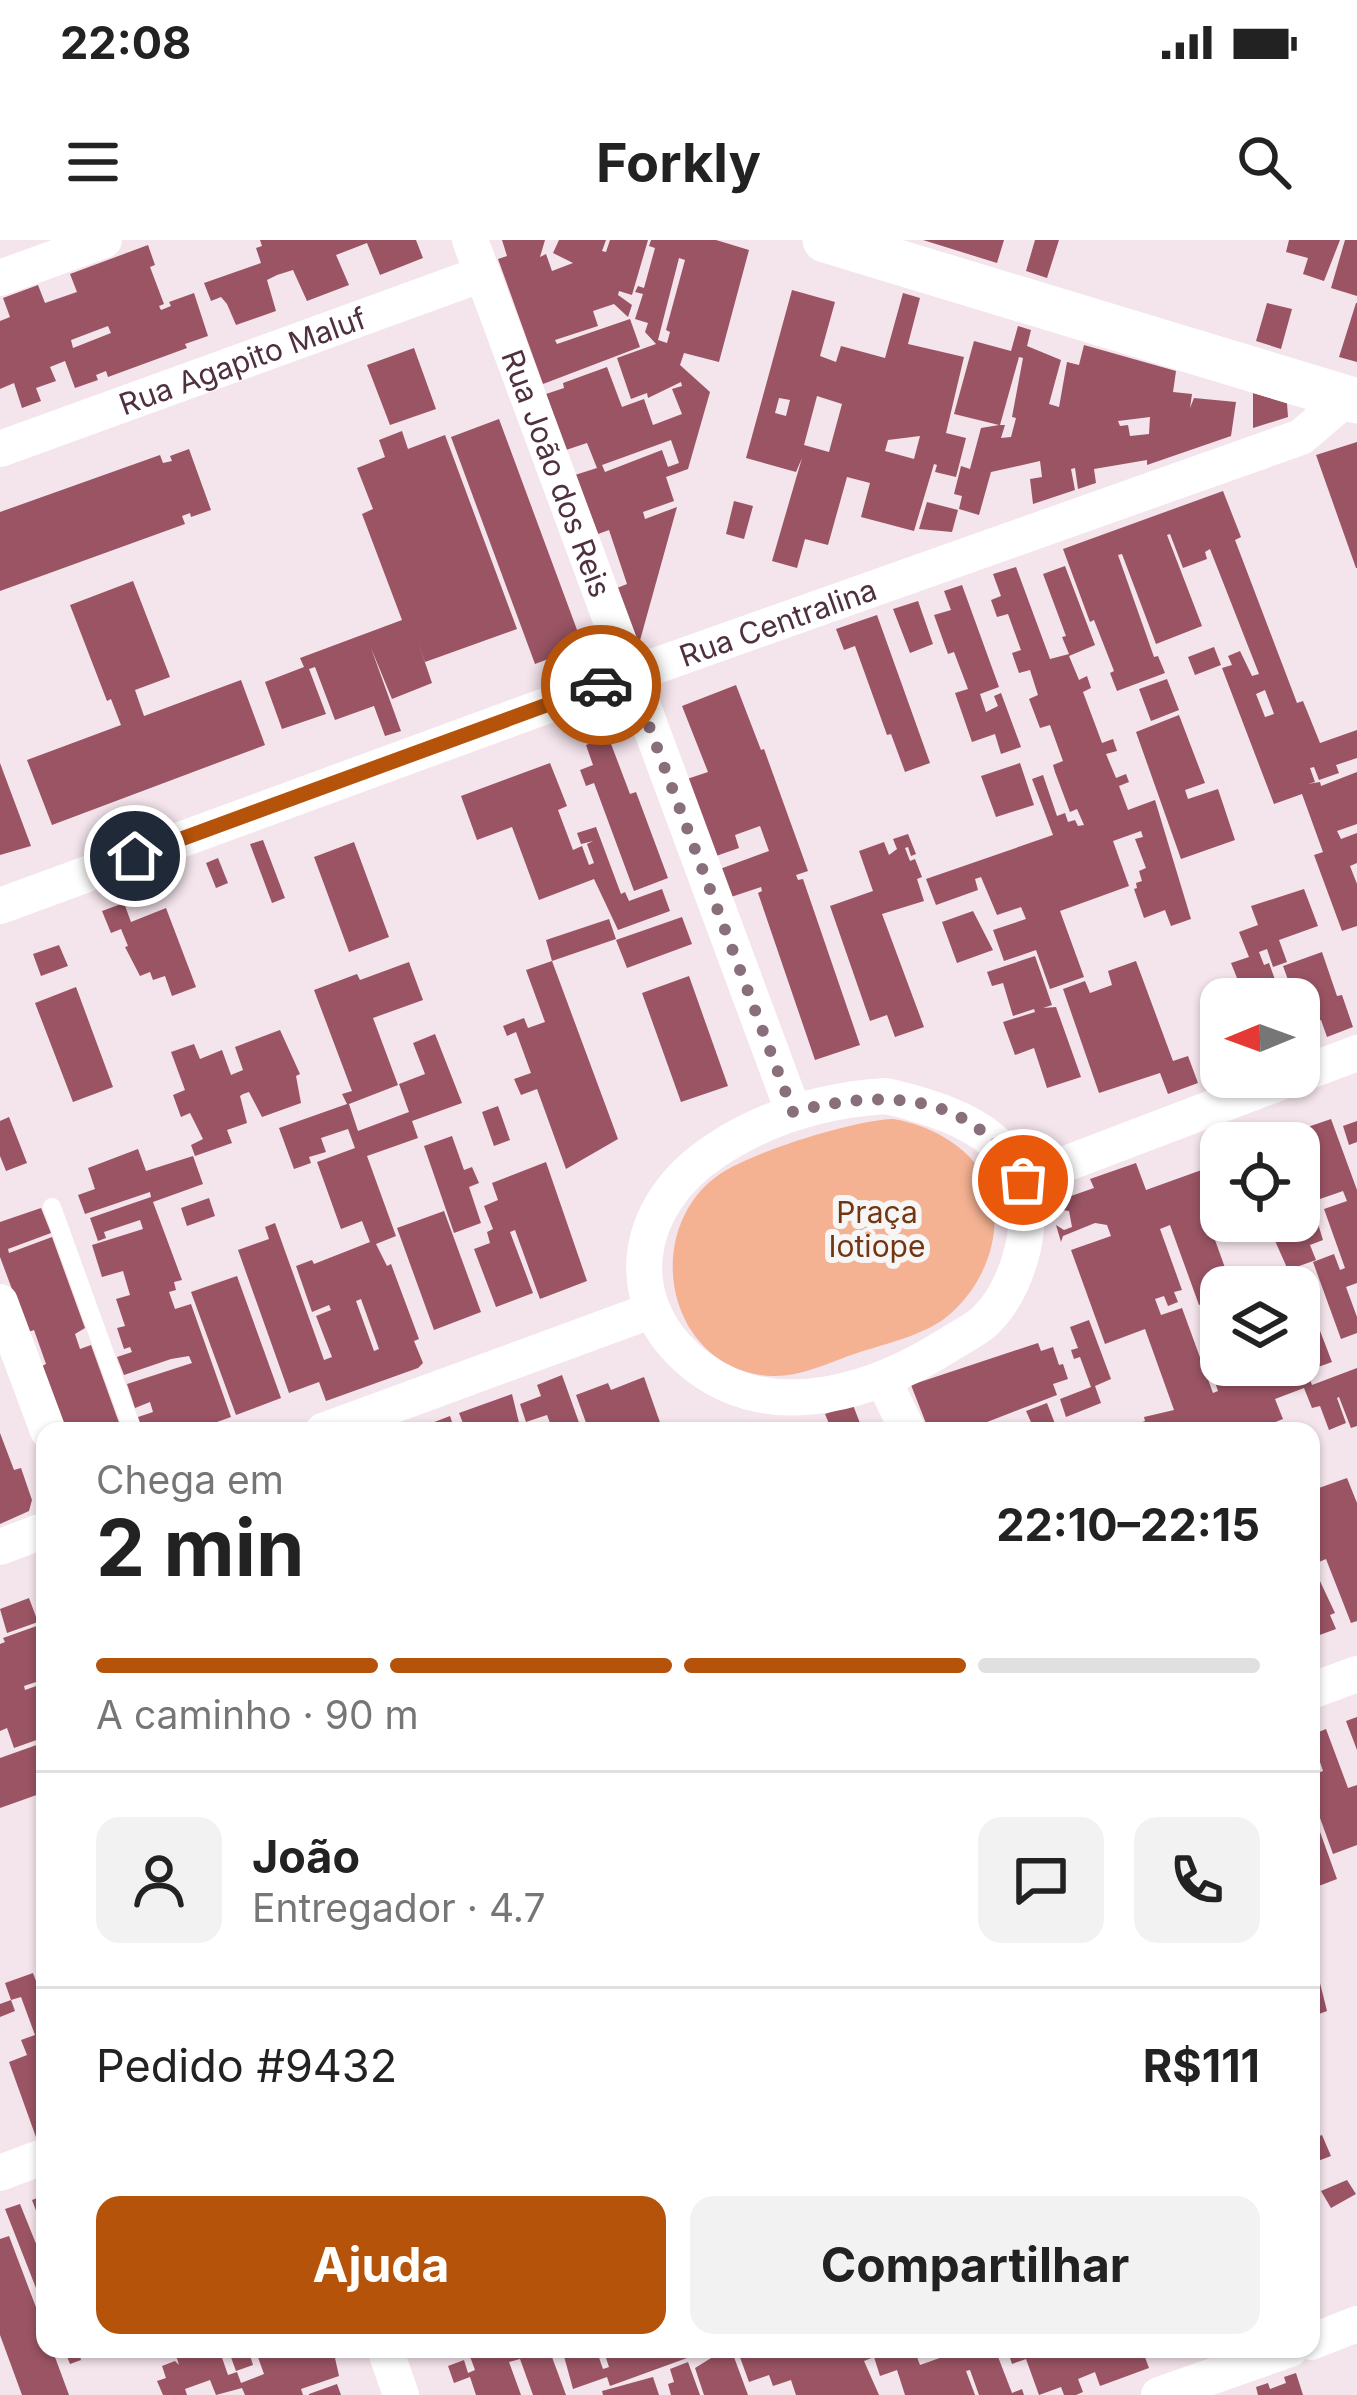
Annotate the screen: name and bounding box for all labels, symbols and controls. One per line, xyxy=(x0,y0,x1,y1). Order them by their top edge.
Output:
text: 22:08 xyxy=(60,15,191,70)
icon: menu xyxy=(60,129,126,195)
icon: search xyxy=(1231,129,1297,195)
text: Forkly xyxy=(596,130,761,195)
street label: Rua Agapito Maluf xyxy=(114,300,371,422)
street label: Rua João dos Reis xyxy=(494,345,619,602)
street label: Rua Centralina xyxy=(675,571,881,674)
courier xyxy=(541,625,661,745)
icon: car xyxy=(568,652,634,718)
pin xyxy=(84,805,186,907)
icon: home xyxy=(102,823,168,889)
north arrow xyxy=(1200,978,1320,1098)
map controls xyxy=(1200,978,1320,1386)
button: locate xyxy=(1200,1122,1320,1242)
pin xyxy=(972,1129,1074,1231)
icon: bag xyxy=(990,1147,1056,1213)
park label: Praça Iotiope xyxy=(829,1194,925,1264)
button: layers xyxy=(1200,1266,1320,1386)
text: Chega em xyxy=(96,1456,284,1503)
text: 22:10–22:15 xyxy=(996,1497,1260,1552)
text: 2 min xyxy=(96,1500,304,1595)
text: A caminho · 90 m xyxy=(96,1691,419,1738)
button: person xyxy=(96,1817,222,1943)
button: chat xyxy=(978,1817,1104,1943)
button: phone xyxy=(1134,1817,1260,1943)
text: João xyxy=(252,1829,360,1884)
text: Entregador · 4.7 xyxy=(252,1884,546,1931)
text: Pedido #9432 xyxy=(96,2038,397,2093)
text: R$111 xyxy=(1143,2038,1260,2093)
button: Ajuda xyxy=(96,2196,666,2334)
button: Compartilhar xyxy=(690,2196,1260,2334)

